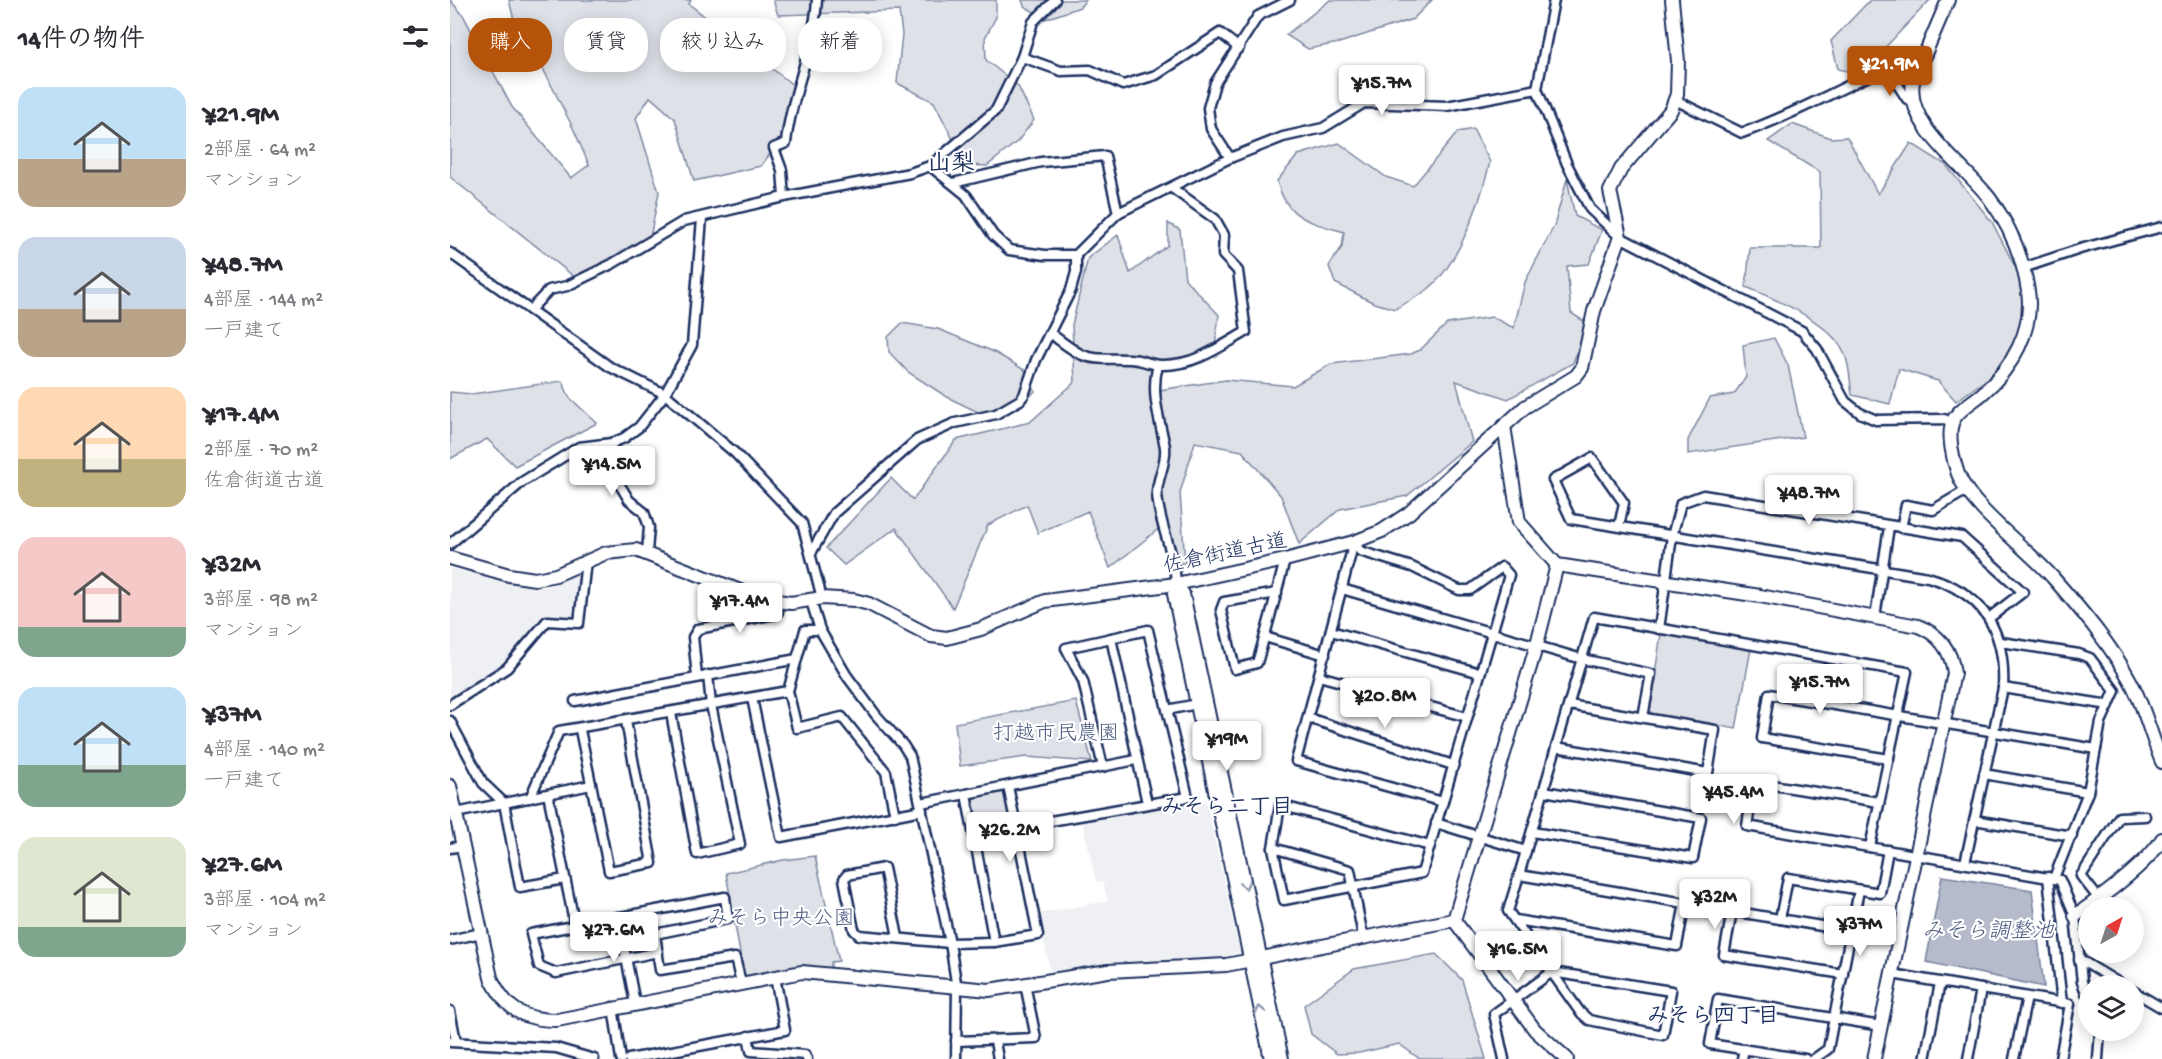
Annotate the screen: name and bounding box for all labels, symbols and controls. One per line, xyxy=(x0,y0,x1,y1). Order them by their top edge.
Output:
chip: 購入 xyxy=(468,18,552,72)
chip: 賃貸 xyxy=(564,18,648,72)
chip: 絞り込み xyxy=(660,18,786,72)
chip: 新着 xyxy=(798,18,882,72)
icon: filters xyxy=(399,20,432,53)
text: 14件の物件 xyxy=(18,26,145,57)
pin: ¥21.9M xyxy=(1841,46,1939,97)
text: ¥21.9M xyxy=(1861,54,1919,77)
pin: ¥15.7M xyxy=(1333,65,1431,116)
text: ¥15.7M xyxy=(1353,73,1411,96)
text: ¥21.9M xyxy=(204,101,279,132)
icon: home xyxy=(66,111,138,183)
text: 2部屋 · 64 m² xyxy=(204,140,316,163)
district label: 山梨 xyxy=(927,150,975,180)
text: マンション xyxy=(204,171,303,194)
text: ¥48.7M xyxy=(204,251,282,282)
icon: home xyxy=(66,261,138,333)
text: 4部屋 · 144 m² xyxy=(204,290,323,313)
text: 一戸建て xyxy=(204,321,284,344)
text: ¥17.4M xyxy=(204,401,279,432)
icon: home xyxy=(66,411,138,483)
text: 2部屋 · 70 m² xyxy=(204,440,318,463)
pin: ¥14.5M xyxy=(563,446,661,497)
text: ¥14.5M xyxy=(583,454,641,477)
text: 佐倉街道古道 xyxy=(204,471,324,494)
pin: ¥48.7M xyxy=(1760,475,1858,526)
text: ¥48.7M xyxy=(1779,483,1839,506)
street label: 佐倉街道古道 xyxy=(1161,528,1290,581)
text: ¥32M xyxy=(204,551,260,582)
icon: home xyxy=(66,561,138,633)
pin: ¥17.4M xyxy=(691,583,789,634)
text: 3部屋 · 98 m² xyxy=(204,590,318,613)
text: ¥17.4M xyxy=(711,591,769,614)
text: マンション xyxy=(204,621,303,644)
pin: ¥15.7M xyxy=(1771,664,1869,715)
text: ¥15.7M xyxy=(1791,672,1849,695)
pin: ¥20.8M xyxy=(1336,678,1434,729)
text: ¥20.8M xyxy=(1354,686,1416,709)
text: ¥37M xyxy=(204,701,261,732)
icon: home xyxy=(66,711,138,783)
park label: 打越市民農園 xyxy=(993,721,1119,748)
pin: ¥19M xyxy=(1191,721,1263,772)
text: ¥19M xyxy=(1206,729,1248,752)
text: 4部屋 · 140 m² xyxy=(204,740,325,763)
text: 一戸建て xyxy=(204,771,284,794)
pin: ¥45.4M xyxy=(1685,774,1783,825)
text: ¥45.4M xyxy=(1705,782,1763,805)
district label: みそら二丁目 xyxy=(1161,796,1293,822)
pin: ¥26.2M xyxy=(961,812,1059,863)
text: ¥26.2M xyxy=(980,820,1040,843)
text: ¥27.6M xyxy=(204,851,282,882)
icon: home xyxy=(66,861,138,933)
pin: ¥32M xyxy=(1679,879,1751,930)
one-way arrow xyxy=(1238,880,1251,890)
text: ¥32M xyxy=(1693,887,1737,910)
text: 3部屋 · 104 m² xyxy=(204,890,326,913)
north arrow xyxy=(2078,897,2144,963)
map controls xyxy=(2078,897,2144,1041)
park label: みそら中央公園 xyxy=(708,906,855,933)
pin: ¥37M xyxy=(1824,906,1896,957)
pin: ¥27.6M xyxy=(565,912,663,963)
text: ¥37M xyxy=(1838,914,1882,937)
water label: みそら調整池 xyxy=(1922,919,2055,946)
text: ¥27.6M xyxy=(584,920,644,943)
text: マンション xyxy=(204,921,303,944)
pin: ¥16.5M xyxy=(1469,931,1567,982)
text: ¥16.5M xyxy=(1489,939,1547,962)
button: layers xyxy=(2078,975,2144,1041)
one-way arrow xyxy=(1255,1005,1268,1015)
district label: みそら四丁目 xyxy=(1647,1005,1779,1031)

